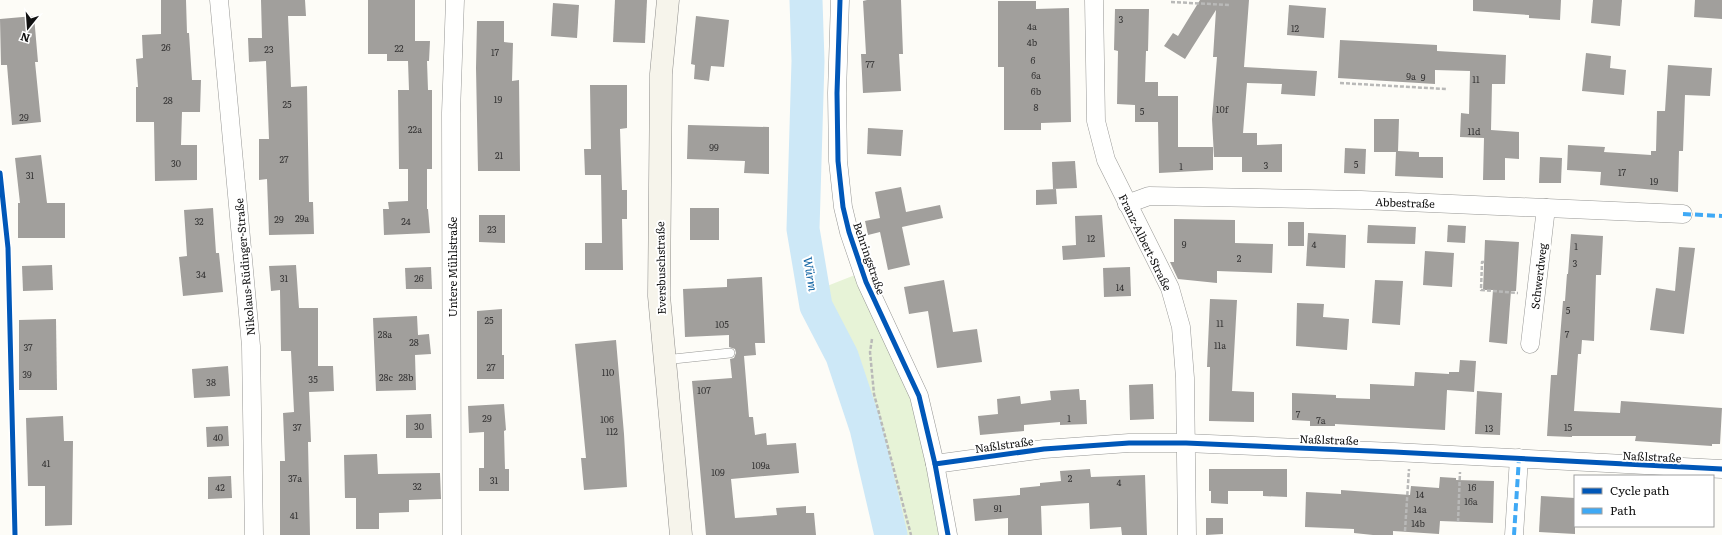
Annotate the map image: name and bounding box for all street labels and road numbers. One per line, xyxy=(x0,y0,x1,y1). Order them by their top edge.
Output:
street label: Franz-Albert-Straße xyxy=(1116,191,1177,293)
street label: Abbestraße xyxy=(1375,193,1435,211)
street label: Nikolaus-Rüdinger-Straße xyxy=(230,197,258,336)
street label: Untere Mühlstraße xyxy=(444,216,460,317)
street label: Behringstraße xyxy=(850,220,890,297)
street label: Eversbuschstraße xyxy=(651,221,669,315)
street label: Schwerdweg xyxy=(1526,241,1550,310)
street label: Naßlstraße xyxy=(1299,430,1359,448)
street label: Naßlstraße xyxy=(974,432,1035,456)
street label: Naßlstraße xyxy=(1622,446,1682,466)

